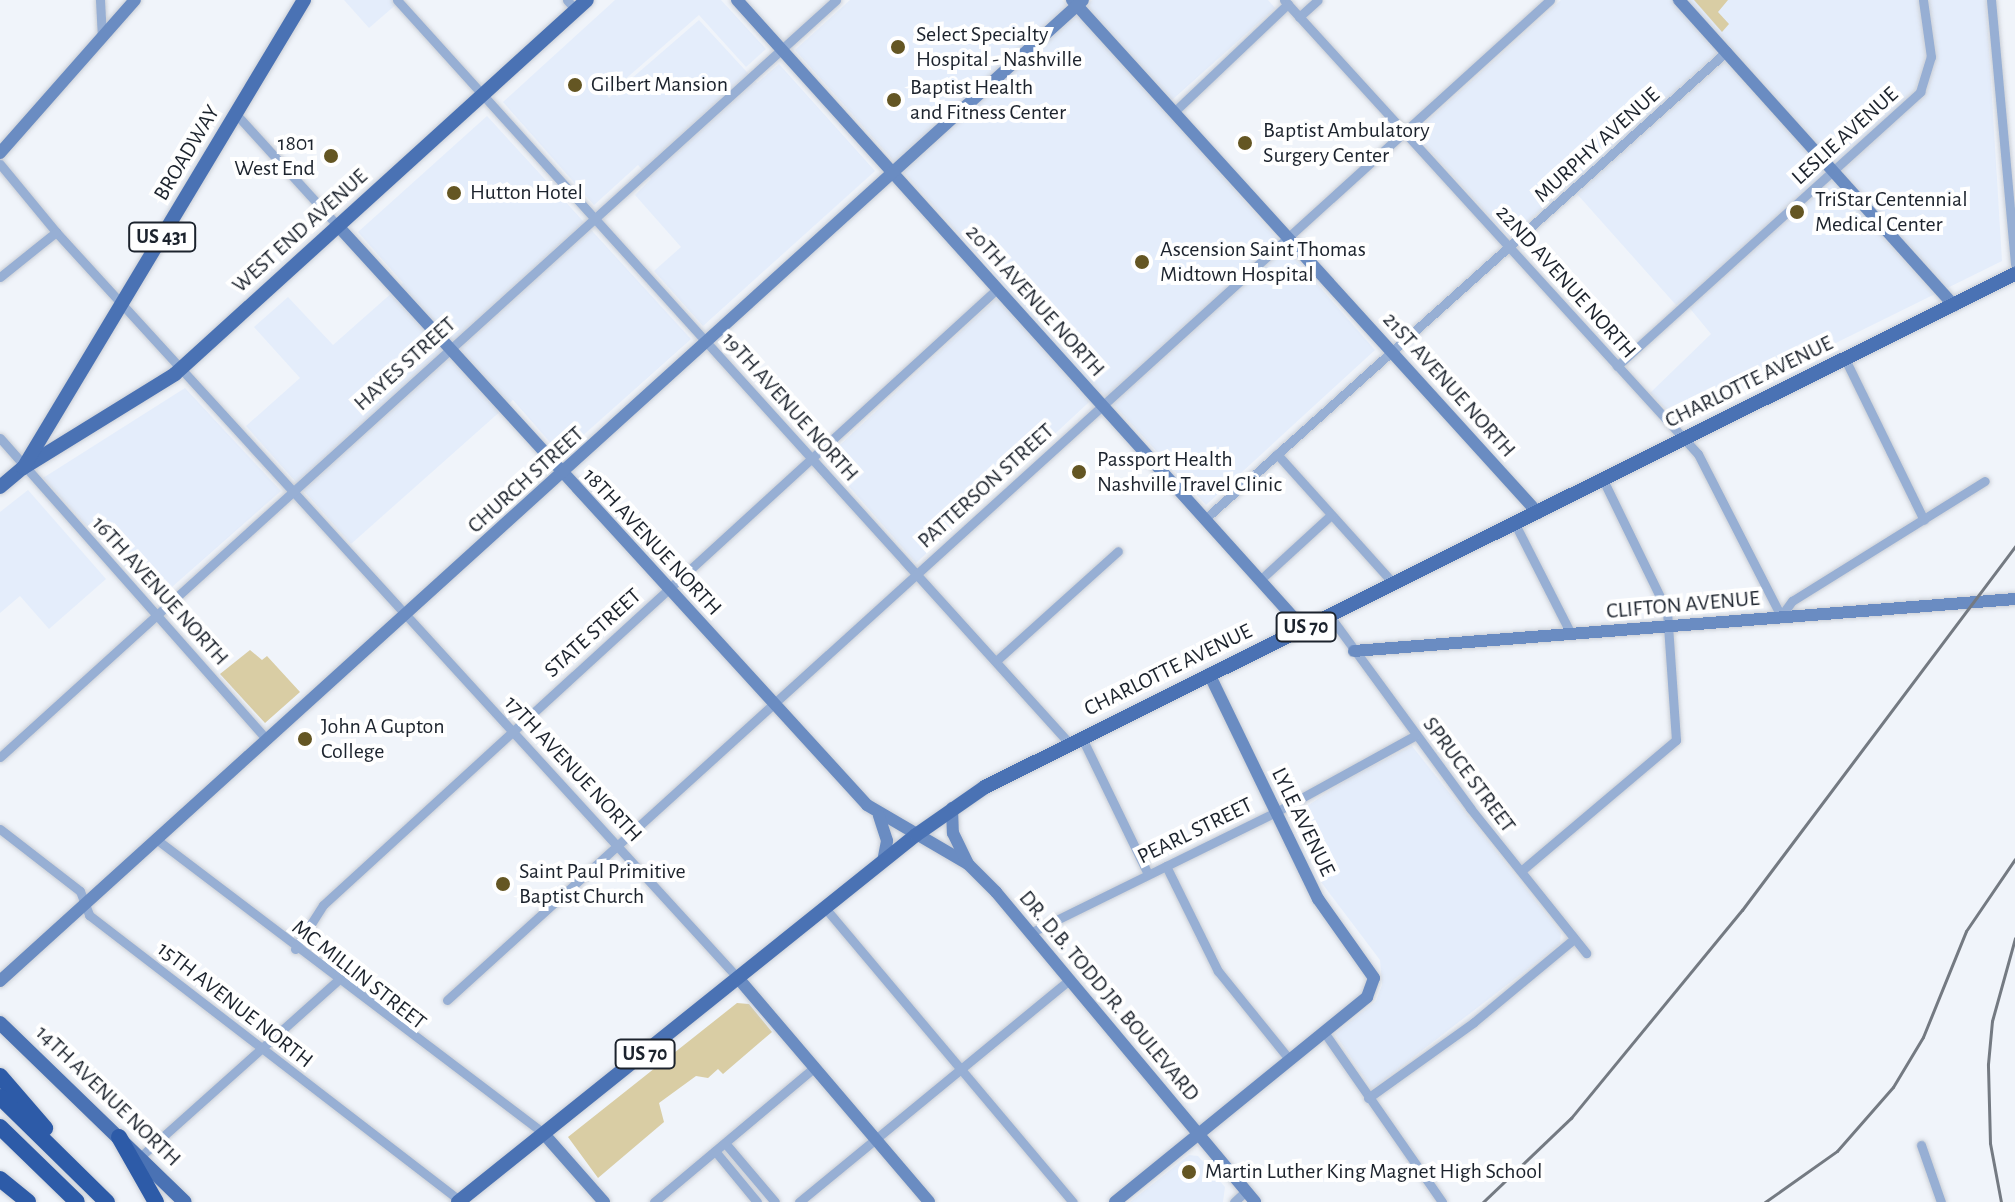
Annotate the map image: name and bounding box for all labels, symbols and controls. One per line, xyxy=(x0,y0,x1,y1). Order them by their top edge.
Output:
place label: Select Specialty Hospital - Nashville xyxy=(916,21,1082,72)
marker: Select Specialty Hospital - Nashville xyxy=(887,36,909,58)
place label: Gilbert Mansion xyxy=(591,72,728,98)
place label: Baptist Health and Fitness Center xyxy=(910,74,1066,126)
marker: Gilbert Mansion xyxy=(566,76,584,94)
street label: LESLIE AVENUE xyxy=(1786,81,1904,191)
street label: MURPHY AVENUE xyxy=(1529,82,1665,208)
marker: Baptist Health and Fitness Center xyxy=(885,91,903,109)
street label: BROADWAY xyxy=(148,101,226,205)
place label: Baptist Ambulatory Surgery Center xyxy=(1263,117,1430,168)
place label: 1801 West End xyxy=(234,130,315,182)
marker: Baptist Ambulatory Surgery Center xyxy=(1234,132,1256,154)
marker: 1801 West End xyxy=(322,147,340,165)
street label: WEST END AVENUE xyxy=(227,163,373,299)
place label: Hutton Hotel xyxy=(470,180,583,206)
marker: Hutton Hotel xyxy=(445,184,463,202)
place label: TriStar Centennial Medical Center xyxy=(1815,186,1968,238)
street label: 22ND AVENUE NORTH xyxy=(1490,200,1642,364)
marker: TriStar Centennial Medical Center xyxy=(1786,201,1808,223)
street label: 20TH AVENUE NORTH xyxy=(960,220,1110,382)
road number: US 431 xyxy=(128,221,196,253)
place label: Ascension Saint Thomas Midtown Hospital xyxy=(1160,236,1366,288)
marker: Ascension Saint Thomas Midtown Hospital xyxy=(1131,251,1153,273)
street label: 21ST AVENUE NORTH xyxy=(1377,307,1521,463)
street label: HAYES STREET xyxy=(349,311,461,417)
street label: 19TH AVENUE NORTH xyxy=(716,327,864,487)
street label: CHARLOTTE AVENUE xyxy=(1661,330,1837,434)
street label: PATTERSON STREET xyxy=(912,418,1060,554)
street label: CHURCH STREET xyxy=(462,421,590,539)
place label: Passport Health Nashville Travel Clinic xyxy=(1097,446,1282,498)
marker: Passport Health Nashville Travel Clinic xyxy=(1068,461,1090,483)
street label: 18TH AVENUE NORTH xyxy=(577,463,727,621)
street label: 16TH AVENUE NORTH xyxy=(86,511,234,671)
street label: STATE STREET xyxy=(539,583,647,683)
street label: CLIFTON AVENUE xyxy=(1605,585,1761,625)
road number: US 70 xyxy=(1274,611,1338,643)
street label: CHARLOTTE AVENUE xyxy=(1080,618,1256,722)
street label: 17TH AVENUE NORTH xyxy=(498,690,648,848)
street label: SPRUCE STREET xyxy=(1417,712,1521,838)
place label: John A Gupton College xyxy=(321,713,445,764)
marker: John A Gupton College xyxy=(296,730,314,748)
street label: LYLE AVENUE xyxy=(1265,763,1341,881)
street label: PEARL STREET xyxy=(1133,792,1257,870)
place label: Saint Paul Primitive Baptist Church xyxy=(519,858,686,910)
marker: Saint Paul Primitive Baptist Church xyxy=(494,875,512,893)
street label: DR. D.B. TODD JR. BOULEVARD xyxy=(1013,885,1205,1107)
street label: MC MILLIN STREET xyxy=(286,914,432,1036)
street label: 15TH AVENUE NORTH xyxy=(152,936,318,1074)
street label: 14TH AVENUE NORTH xyxy=(30,1020,186,1172)
road number: US 70 xyxy=(613,1038,677,1070)
place label: Martin Luther King Magnet High School xyxy=(1205,1159,1542,1185)
marker: Martin Luther King Magnet High School xyxy=(1180,1163,1198,1181)

